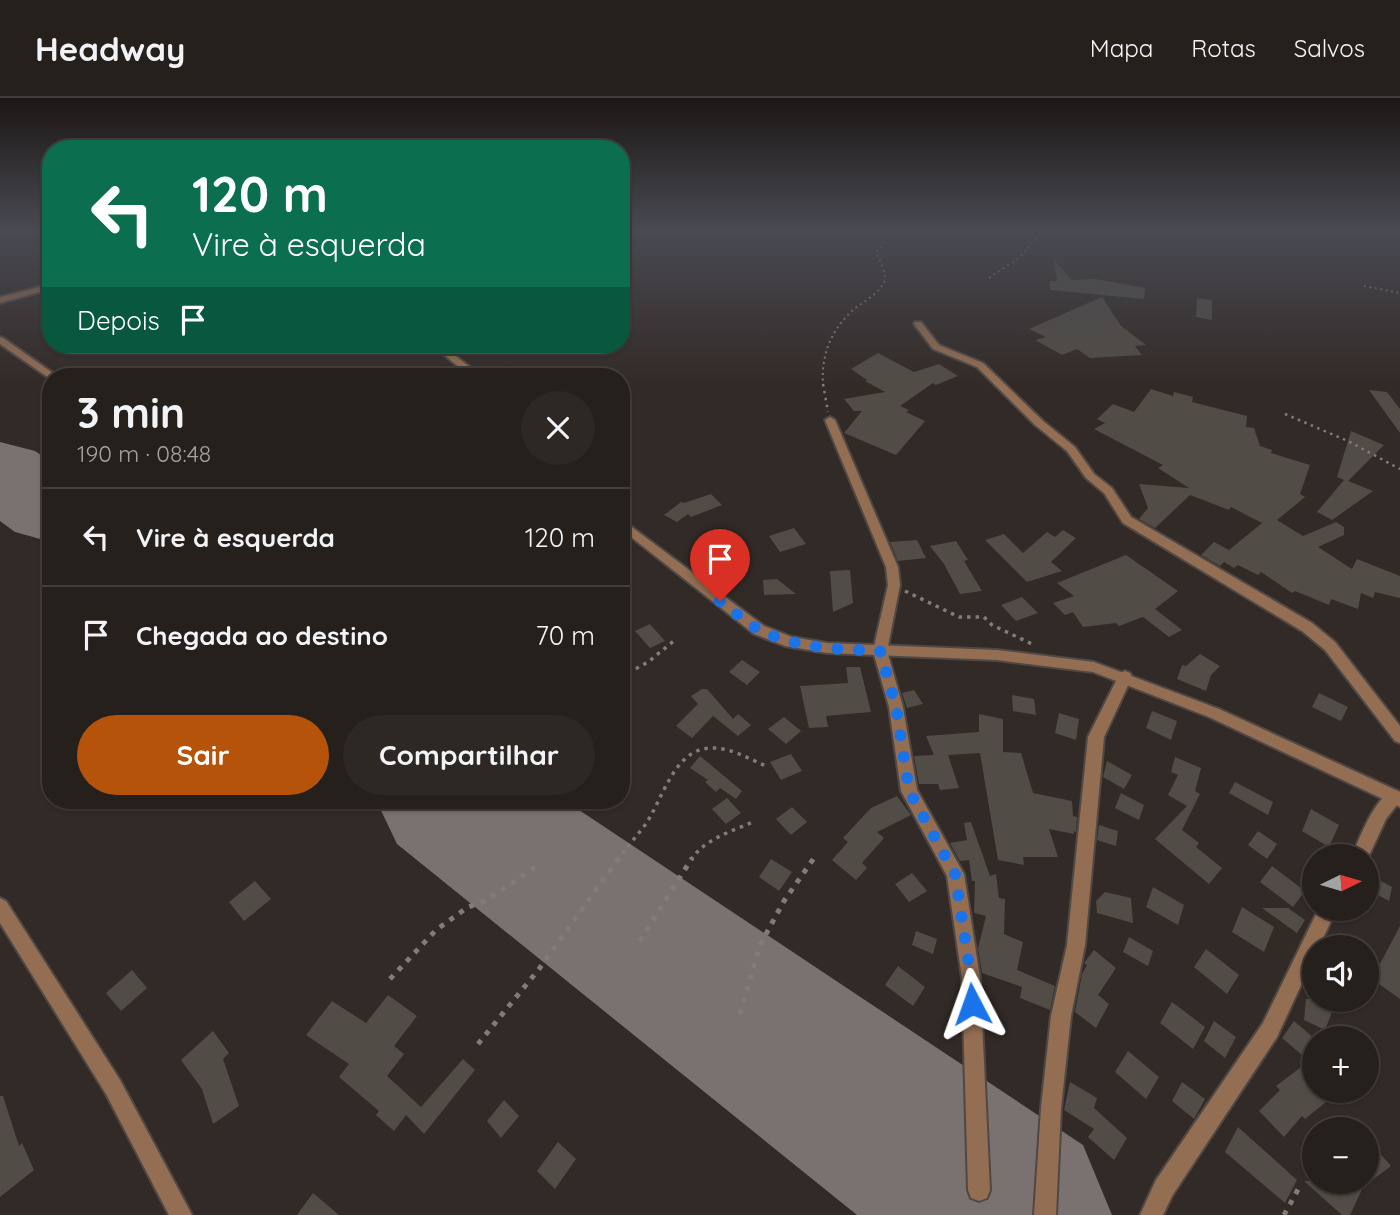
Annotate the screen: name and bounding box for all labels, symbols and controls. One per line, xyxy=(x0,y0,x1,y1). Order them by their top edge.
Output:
text: Headway xyxy=(35,28,185,69)
text: Mapa xyxy=(1090,33,1153,63)
text: Rotas xyxy=(1191,33,1256,63)
text: Salvos xyxy=(1294,33,1365,63)
text: 120 m xyxy=(192,163,328,224)
icon: left xyxy=(77,168,168,259)
text: Vire à esquerda xyxy=(192,224,426,264)
icon: arrive xyxy=(174,301,212,339)
text: Depois xyxy=(77,304,160,337)
text: 3 min xyxy=(77,386,185,439)
button: close xyxy=(521,391,595,465)
text: 190 m · 08:48 xyxy=(77,439,211,468)
icon: left xyxy=(77,518,115,556)
text: Vire à esquerda xyxy=(136,521,335,554)
text: 120 m xyxy=(525,521,595,554)
pin xyxy=(690,529,750,601)
icon: arrive xyxy=(701,540,739,578)
icon: arrive xyxy=(77,616,115,654)
text: Chegada ao destino xyxy=(136,619,388,652)
text: 70 m xyxy=(535,619,595,652)
button: Sair xyxy=(77,715,329,795)
button: Compartilhar xyxy=(343,715,595,795)
north arrow xyxy=(1302,844,1379,920)
map controls xyxy=(1302,844,1379,1194)
button: sound xyxy=(1302,935,1379,1012)
position arrow xyxy=(935,967,1009,1041)
button: + xyxy=(1302,1026,1379,1103)
button: − xyxy=(1302,1117,1379,1194)

